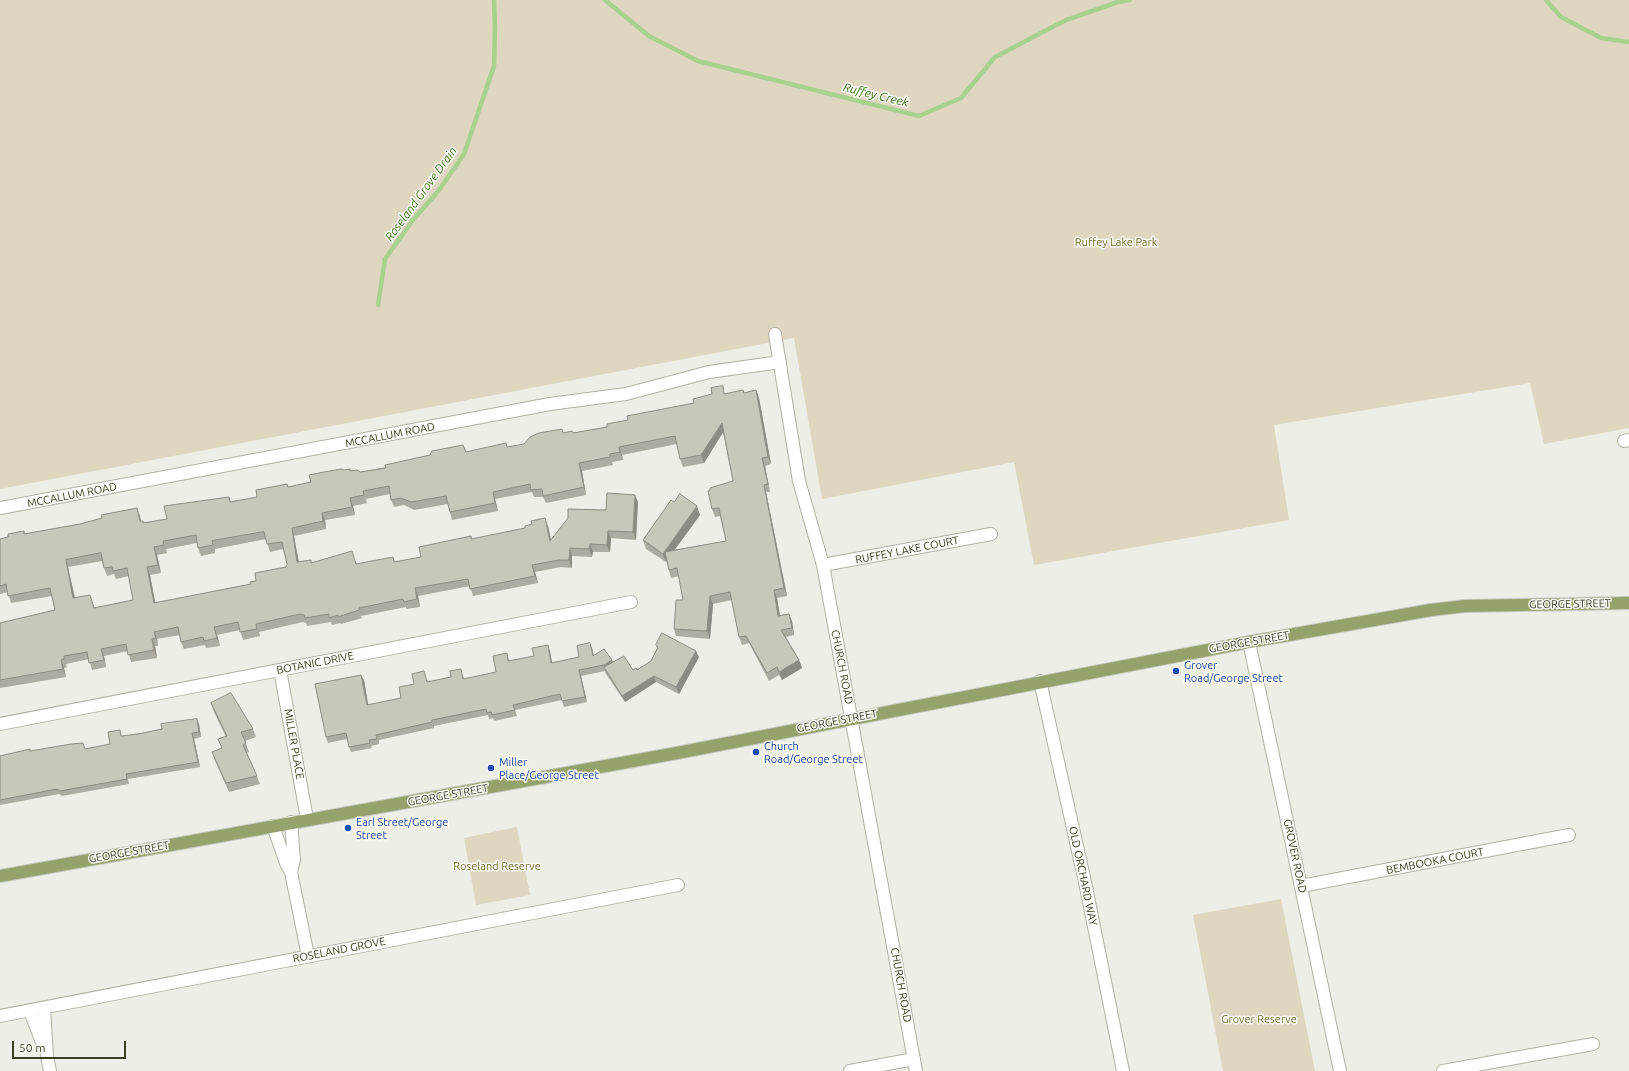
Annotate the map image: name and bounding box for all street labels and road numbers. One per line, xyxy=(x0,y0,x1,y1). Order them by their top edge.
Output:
street label: MCCALLUM ROAD xyxy=(344,420,436,450)
street label: MCCALLUM ROAD xyxy=(26,480,118,510)
street label: RUFFEY LAKE COURT xyxy=(854,533,960,567)
street label: GEORGE STREET xyxy=(1529,597,1611,611)
street label: GEORGE STREET xyxy=(1208,628,1290,656)
street label: CHURCH ROAD xyxy=(828,629,856,705)
street label: BOTANIC DRIVE xyxy=(275,649,355,677)
street label: GEORGE STREET xyxy=(796,707,878,735)
street label: MILLER PLACE xyxy=(281,708,307,780)
street label: GEORGE STREET xyxy=(407,781,489,809)
street label: GROVER ROAD xyxy=(1281,818,1309,894)
street label: OLD ORCHARD WAY xyxy=(1066,825,1100,927)
street label: GEORGE STREET xyxy=(88,838,170,866)
street label: BEMBOOKA COURT xyxy=(1385,845,1485,877)
street label: ROSELAND GROVE xyxy=(291,935,387,965)
street label: CHURCH ROAD xyxy=(888,947,914,1023)

